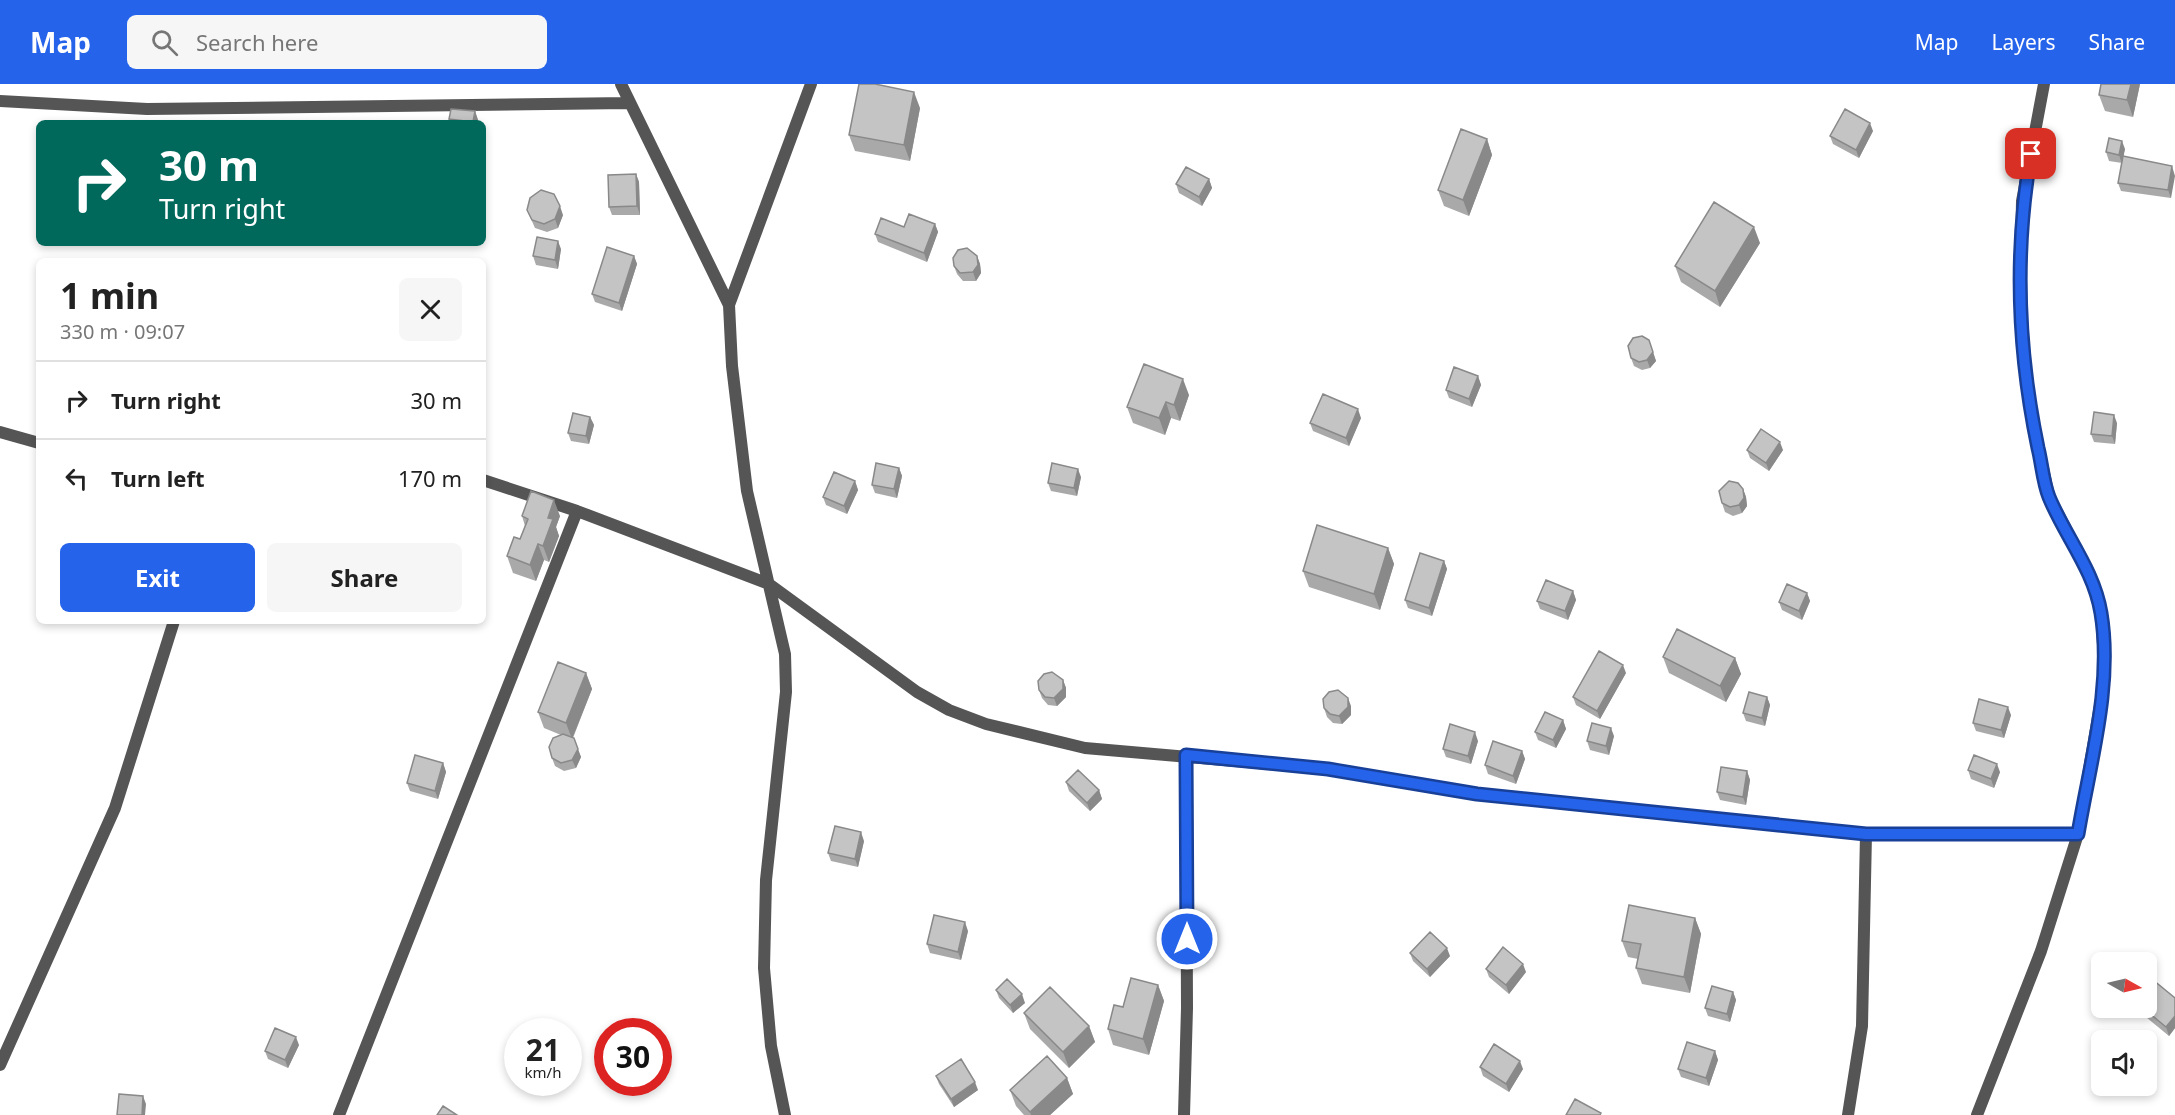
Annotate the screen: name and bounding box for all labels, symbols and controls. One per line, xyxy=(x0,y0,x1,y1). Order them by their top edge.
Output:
search box xyxy=(127,15,547,69)
text: Map xyxy=(30,23,91,61)
icon: search xyxy=(148,26,181,59)
text: Search here xyxy=(196,27,318,57)
text: Map xyxy=(1915,28,1959,56)
text: Layers xyxy=(1992,28,2056,56)
text: Share xyxy=(2089,28,2145,56)
pin xyxy=(2005,128,2056,179)
text: 30 m xyxy=(159,136,259,193)
icon: arrive xyxy=(2014,137,2047,170)
icon: right xyxy=(60,144,138,222)
text: Turn right xyxy=(159,190,285,227)
text: 1 min xyxy=(60,271,159,320)
button: close xyxy=(399,278,462,341)
text: 330 m · 09:07 xyxy=(60,318,185,345)
icon: right xyxy=(60,384,93,417)
text: Turn right xyxy=(111,385,221,415)
text: 30 m xyxy=(411,385,462,415)
icon: left xyxy=(60,462,93,495)
text: Turn left xyxy=(111,463,205,493)
text: 170 m xyxy=(398,463,462,493)
button: Exit xyxy=(60,543,255,612)
button: Share xyxy=(267,543,462,612)
position arrow xyxy=(1155,907,1219,971)
north arrow xyxy=(2091,952,2157,1018)
map controls xyxy=(2091,952,2157,1096)
speed limit sign: 30 xyxy=(594,1018,672,1096)
text: 21 xyxy=(526,1029,560,1070)
button: sound xyxy=(2091,1030,2157,1096)
text: km/h xyxy=(525,1062,561,1082)

